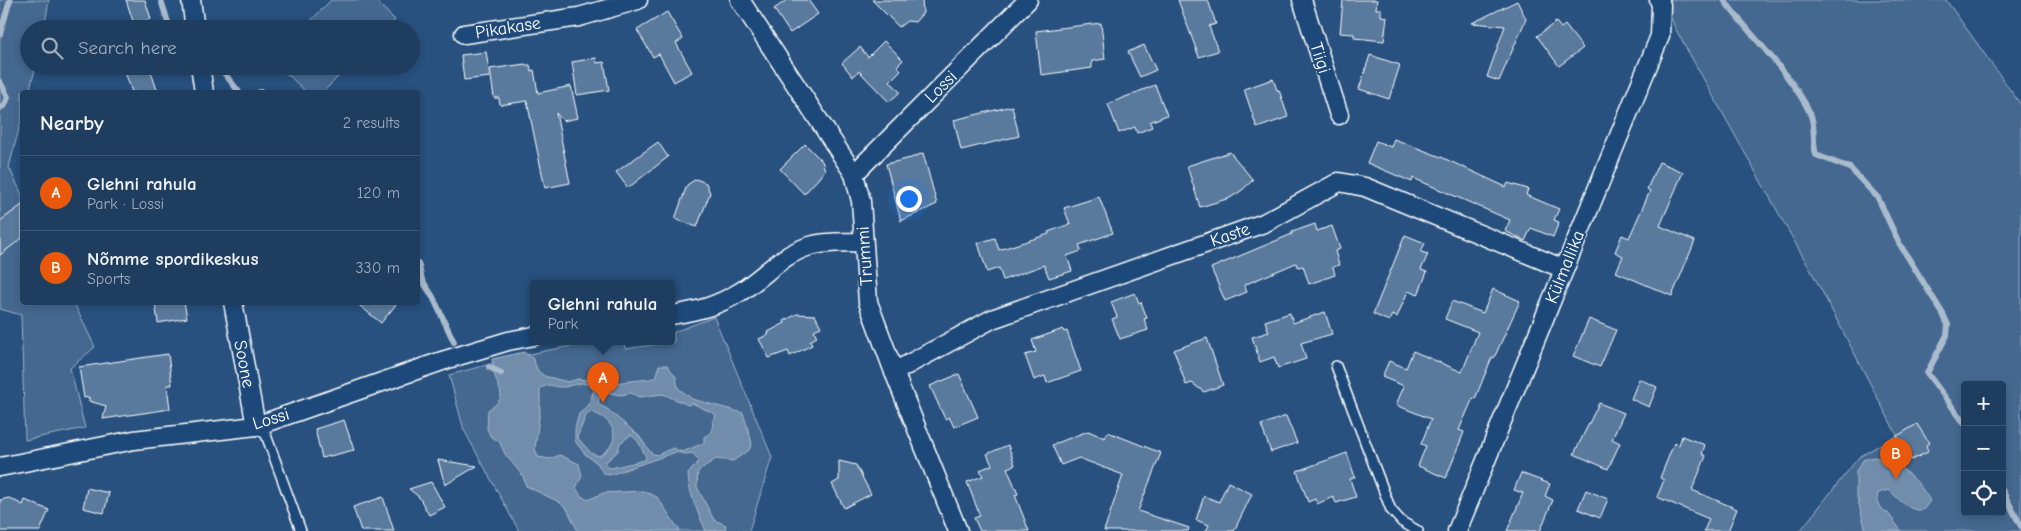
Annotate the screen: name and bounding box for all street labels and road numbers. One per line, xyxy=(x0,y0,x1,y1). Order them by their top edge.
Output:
street label: Pikakase xyxy=(474,12,542,44)
street label: Tiigi xyxy=(1305,40,1335,76)
street label: Lossi xyxy=(920,66,962,108)
street label: Kaste xyxy=(1207,218,1253,252)
street label: Trummi xyxy=(852,226,878,286)
street label: Külmallika xyxy=(1541,227,1589,307)
street label: Soone xyxy=(229,338,259,390)
street label: Lossi xyxy=(250,404,292,434)

